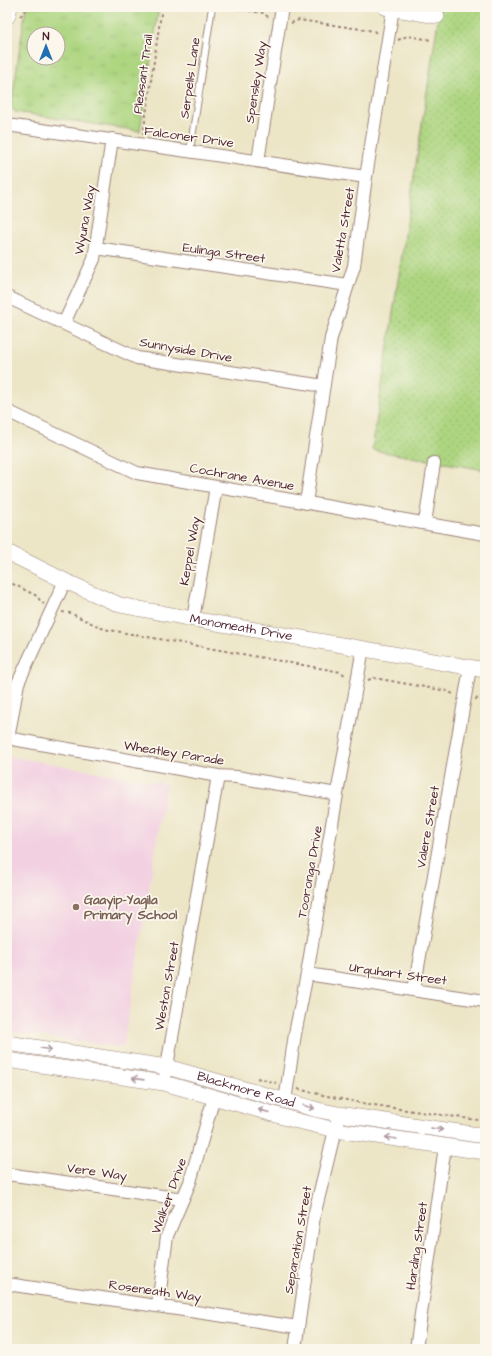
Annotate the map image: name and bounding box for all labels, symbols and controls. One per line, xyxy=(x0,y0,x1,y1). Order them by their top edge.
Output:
north arrow xyxy=(26,26,66,66)
text: N xyxy=(43,29,50,44)
street label: Pleasant Trail xyxy=(129,33,157,115)
street label: Serpells Lane xyxy=(175,36,205,120)
street label: Spensley Way xyxy=(241,40,272,125)
street label: Falconer Drive xyxy=(143,122,235,152)
street label: Wyuna Way xyxy=(70,184,101,256)
street label: Valetta Street xyxy=(327,185,359,274)
street label: Eulinga Street xyxy=(181,238,267,269)
street label: Sunnyside Drive xyxy=(138,333,234,368)
street label: Cochrane Avenue xyxy=(188,459,296,495)
street label: Keppel Way xyxy=(175,515,206,587)
street label: Monomeath Drive xyxy=(188,610,294,645)
street label: Wheatley Parade xyxy=(122,736,225,771)
street label: Valere Street xyxy=(412,784,444,870)
street label: Tooronga Drive xyxy=(293,824,328,920)
place label: Gaayip-Yagila Primary School xyxy=(84,891,177,925)
marker: Gaayip-Yagila Primary School xyxy=(71,902,81,912)
street label: Weston Street xyxy=(150,939,184,1032)
street label: Urquhart Street xyxy=(348,958,449,990)
one-way arrow xyxy=(39,1045,52,1053)
street label: Blackmore Road xyxy=(195,1067,297,1112)
one-way arrow xyxy=(132,1075,145,1083)
one-way arrow xyxy=(302,1104,315,1111)
one-way arrow xyxy=(258,1107,271,1114)
one-way arrow xyxy=(430,1125,443,1133)
one-way arrow xyxy=(385,1134,398,1142)
street label: Walker Drive xyxy=(147,1156,191,1236)
street label: Vere Way xyxy=(66,1159,128,1186)
street label: Separation Street xyxy=(280,1184,316,1295)
street label: Harding Street xyxy=(402,1200,433,1291)
street label: Roseneath Way xyxy=(107,1276,202,1307)

